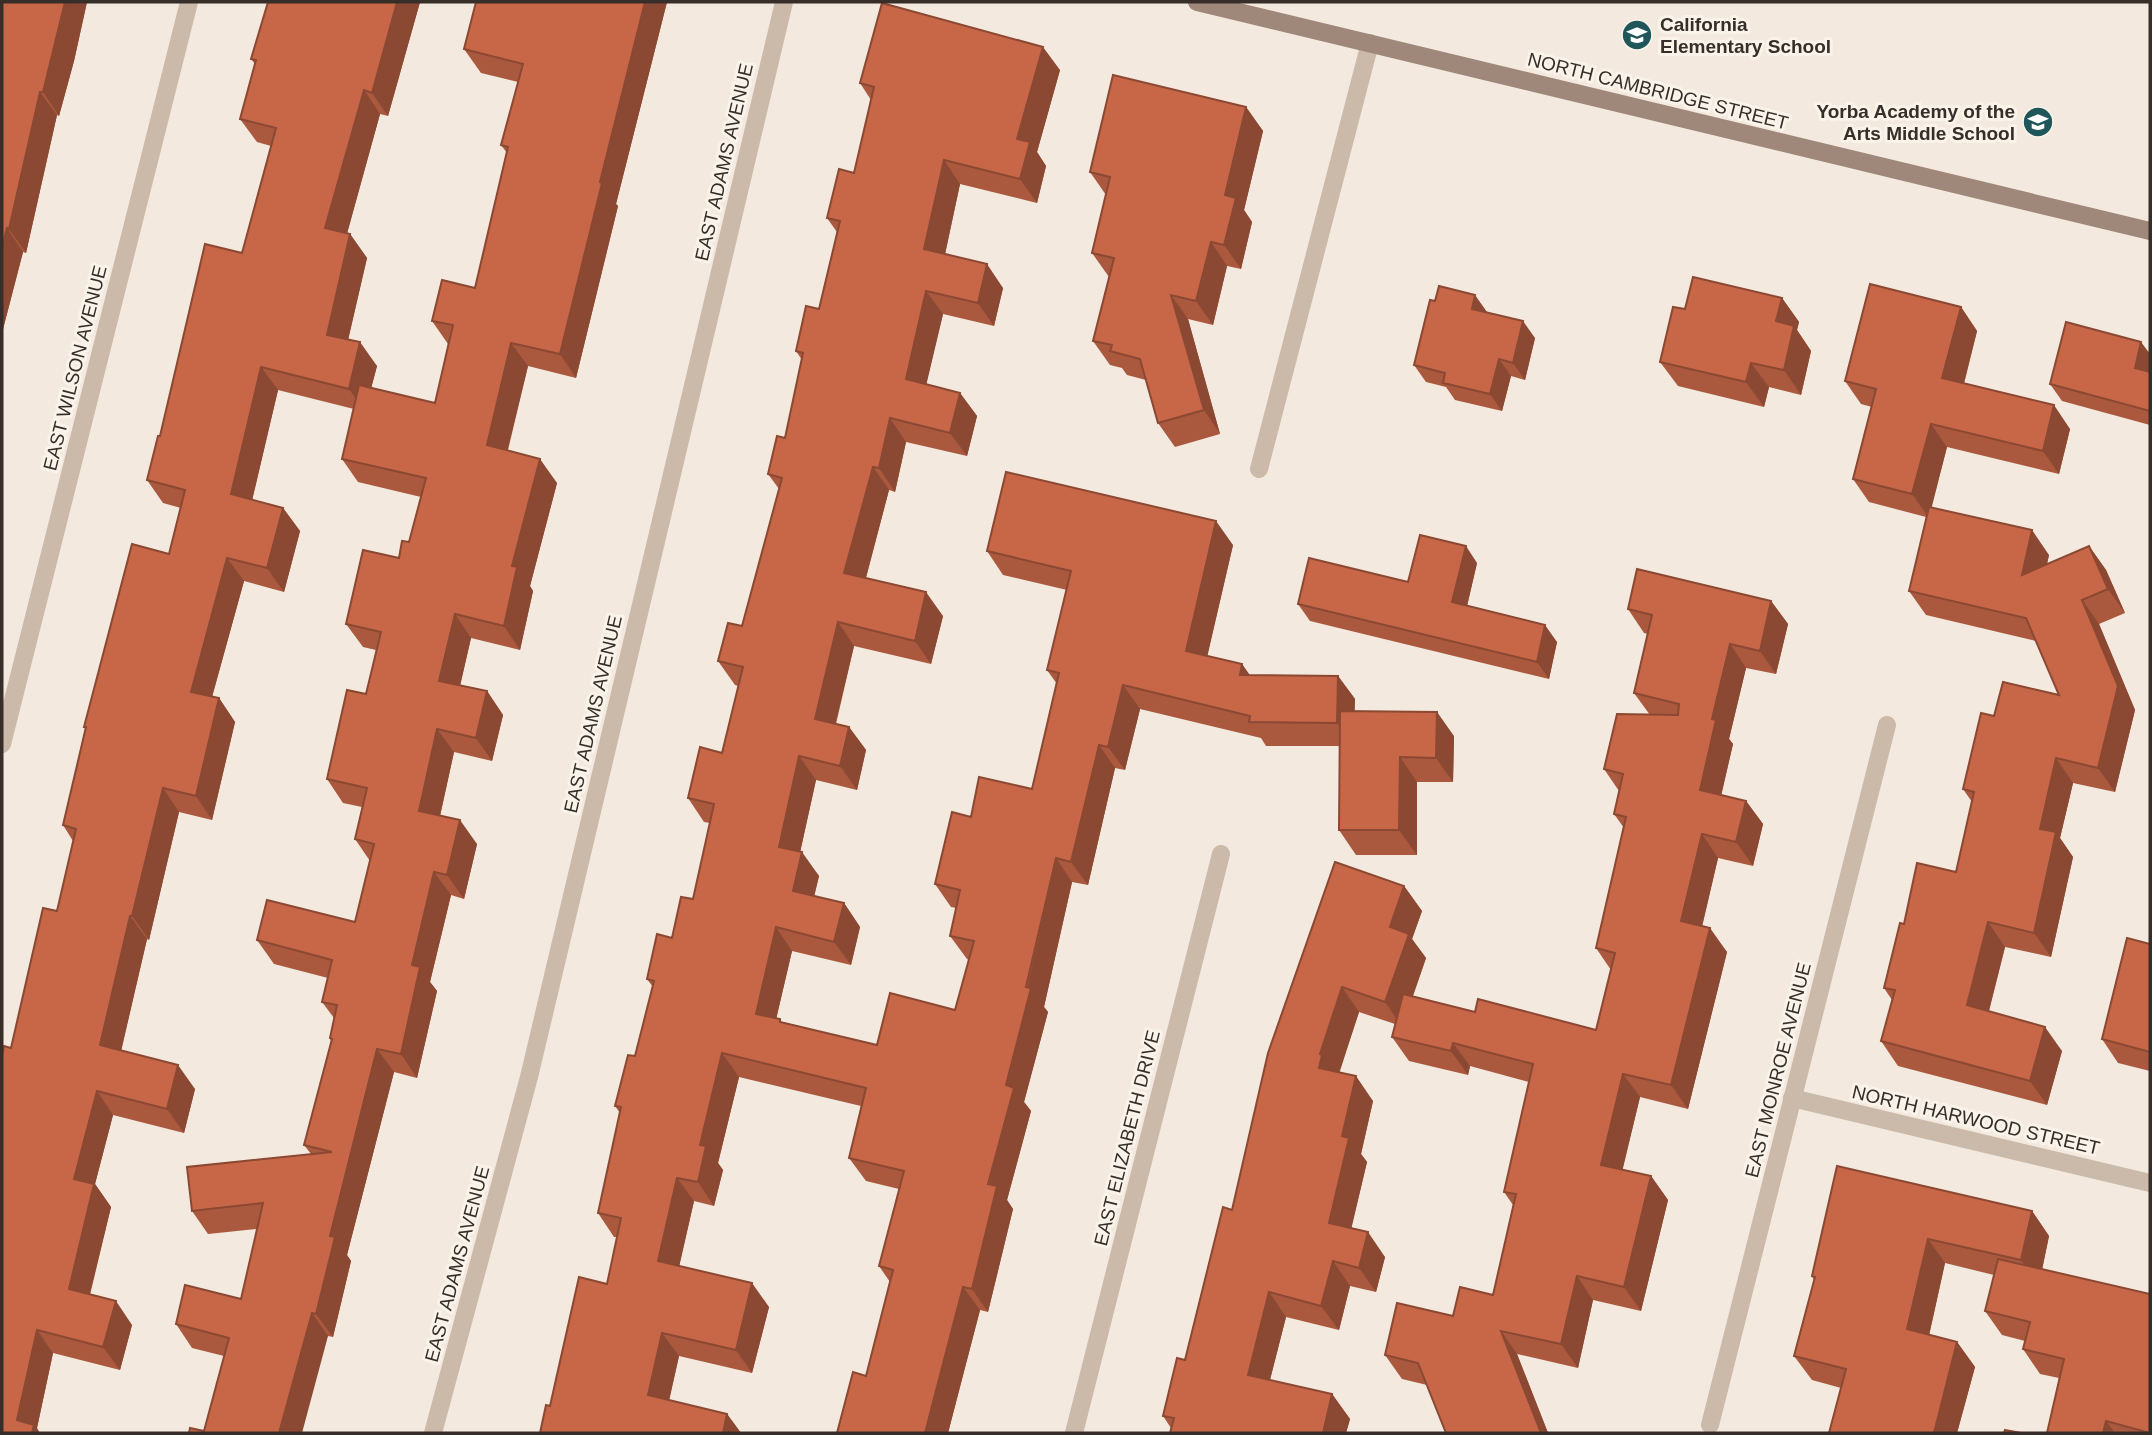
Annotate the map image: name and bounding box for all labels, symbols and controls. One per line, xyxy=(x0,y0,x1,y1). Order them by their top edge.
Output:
place label: California Elementary School xyxy=(1660,14,1831,57)
school or university icon: California Elementary School xyxy=(1620,18,1654,52)
street label: NORTH CAMBRIDGE STREET xyxy=(1526,48,1791,134)
street label: EAST ADAMS AVENUE xyxy=(691,61,757,263)
place label: Yorba Academy of the Arts Middle School xyxy=(1817,101,2015,144)
school or university icon: Yorba Academy of the Arts Middle School xyxy=(2021,105,2055,139)
street label: EAST WILSON AVENUE xyxy=(39,263,111,473)
street label: EAST ADAMS AVENUE xyxy=(560,613,626,815)
street label: EAST MONROE AVENUE xyxy=(1741,960,1815,1180)
street label: EAST ELIZABETH DRIVE xyxy=(1090,1028,1164,1248)
street label: NORTH HARWOOD STREET xyxy=(1850,1081,2102,1159)
street label: EAST ADAMS AVENUE xyxy=(421,1164,493,1364)

